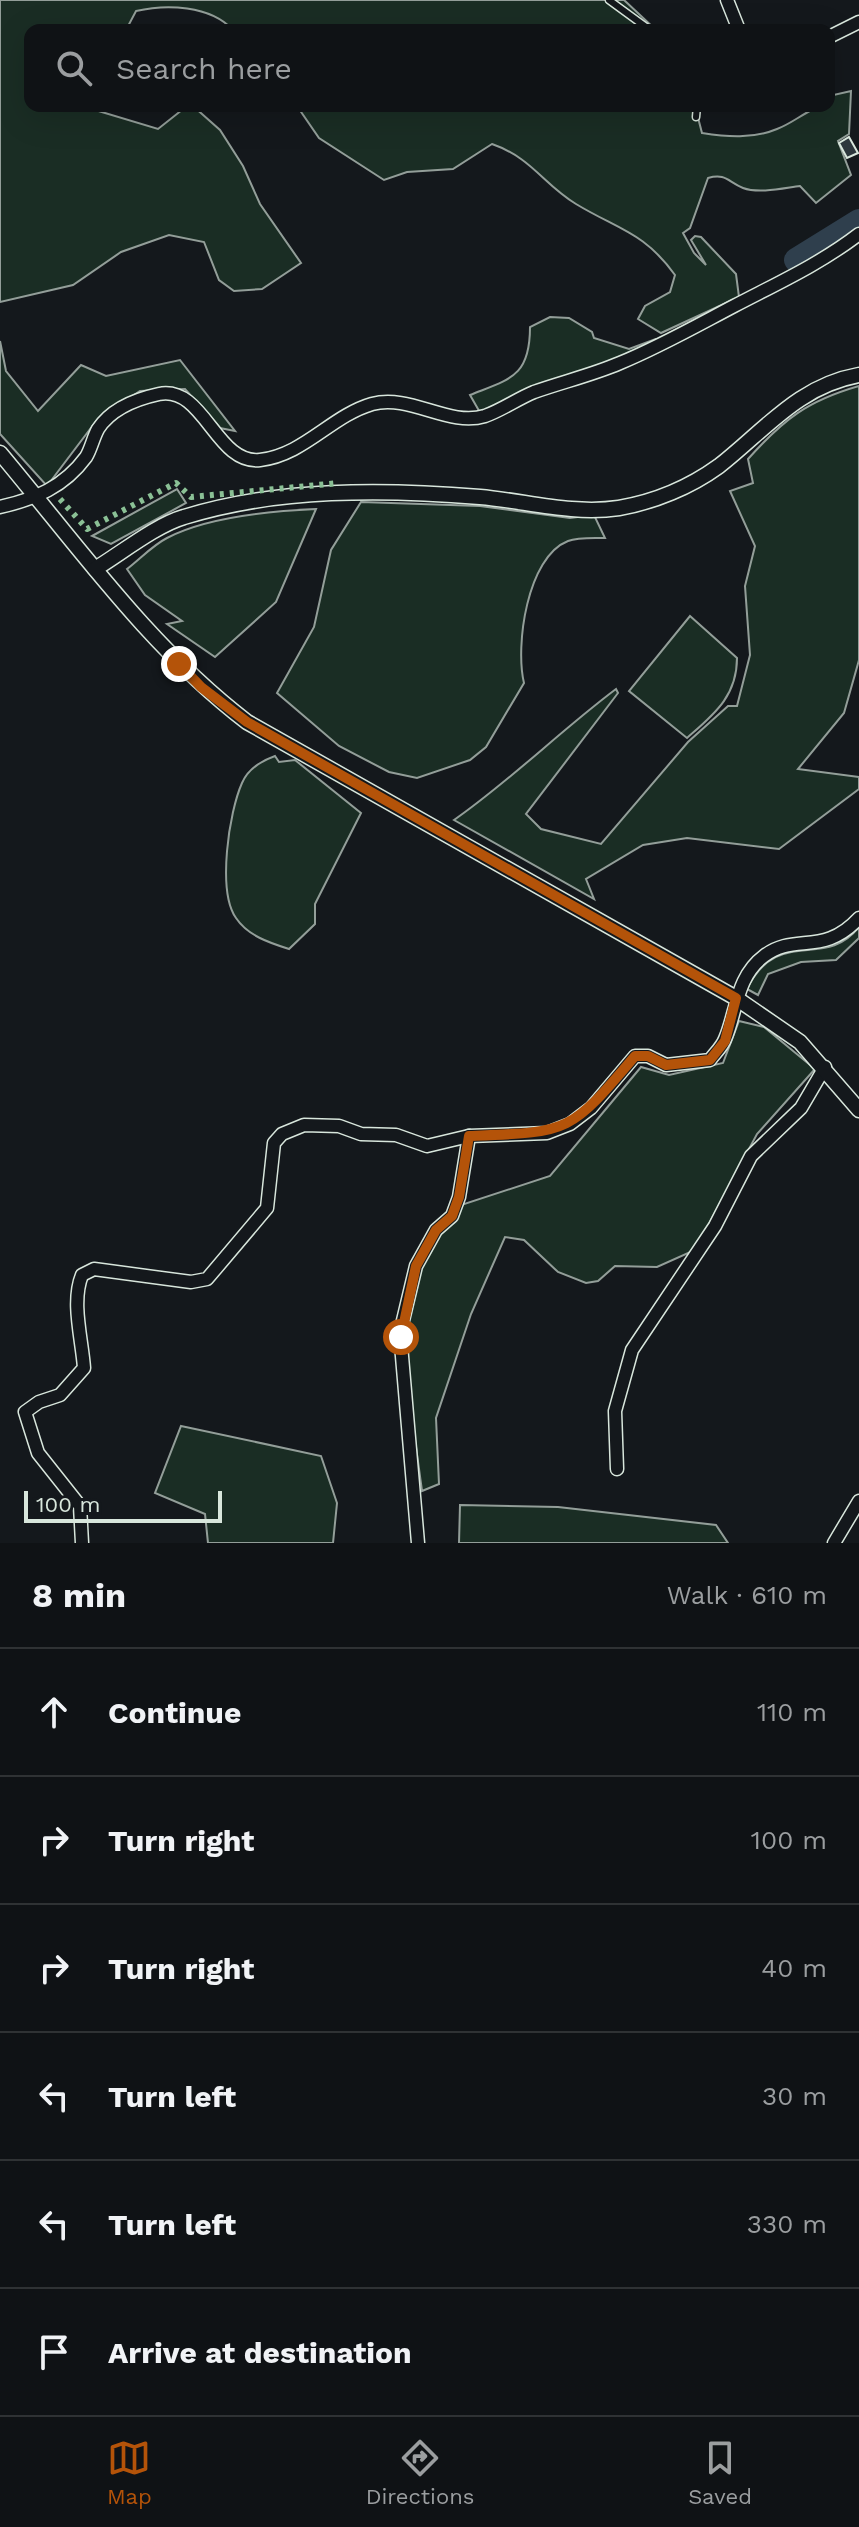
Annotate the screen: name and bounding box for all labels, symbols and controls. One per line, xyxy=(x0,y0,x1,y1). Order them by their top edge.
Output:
search box xyxy=(24,24,835,112)
icon: search xyxy=(52,46,96,90)
text: Search here xyxy=(116,51,292,86)
route end xyxy=(161,646,197,682)
route start xyxy=(383,1319,419,1355)
scale bar xyxy=(24,1487,222,1523)
text: 100 m xyxy=(36,1492,100,1517)
text: 8 min xyxy=(32,1575,126,1615)
text: Walk · 610 m xyxy=(667,1580,827,1610)
icon: ahead xyxy=(32,1690,76,1734)
text: Continue xyxy=(108,1695,241,1730)
text: 110 m xyxy=(757,1697,827,1727)
icon: right xyxy=(32,1818,76,1862)
text: Turn right xyxy=(108,1823,254,1858)
text: 100 m xyxy=(751,1825,827,1855)
icon: right xyxy=(32,1946,76,1990)
text: Turn right xyxy=(108,1951,254,1986)
text: 40 m xyxy=(761,1953,827,1983)
icon: left xyxy=(32,2074,76,2118)
text: Turn left xyxy=(108,2079,236,2114)
text: 30 m xyxy=(762,2081,827,2111)
icon: left xyxy=(32,2202,76,2246)
text: Turn left xyxy=(108,2207,236,2242)
text: 330 m xyxy=(747,2209,827,2239)
icon: arrive xyxy=(32,2330,76,2374)
text: Arrive at destination xyxy=(108,2335,412,2370)
tab: Map xyxy=(107,2436,152,2509)
tab: Directions xyxy=(366,2436,474,2509)
tab: Saved xyxy=(688,2436,752,2509)

